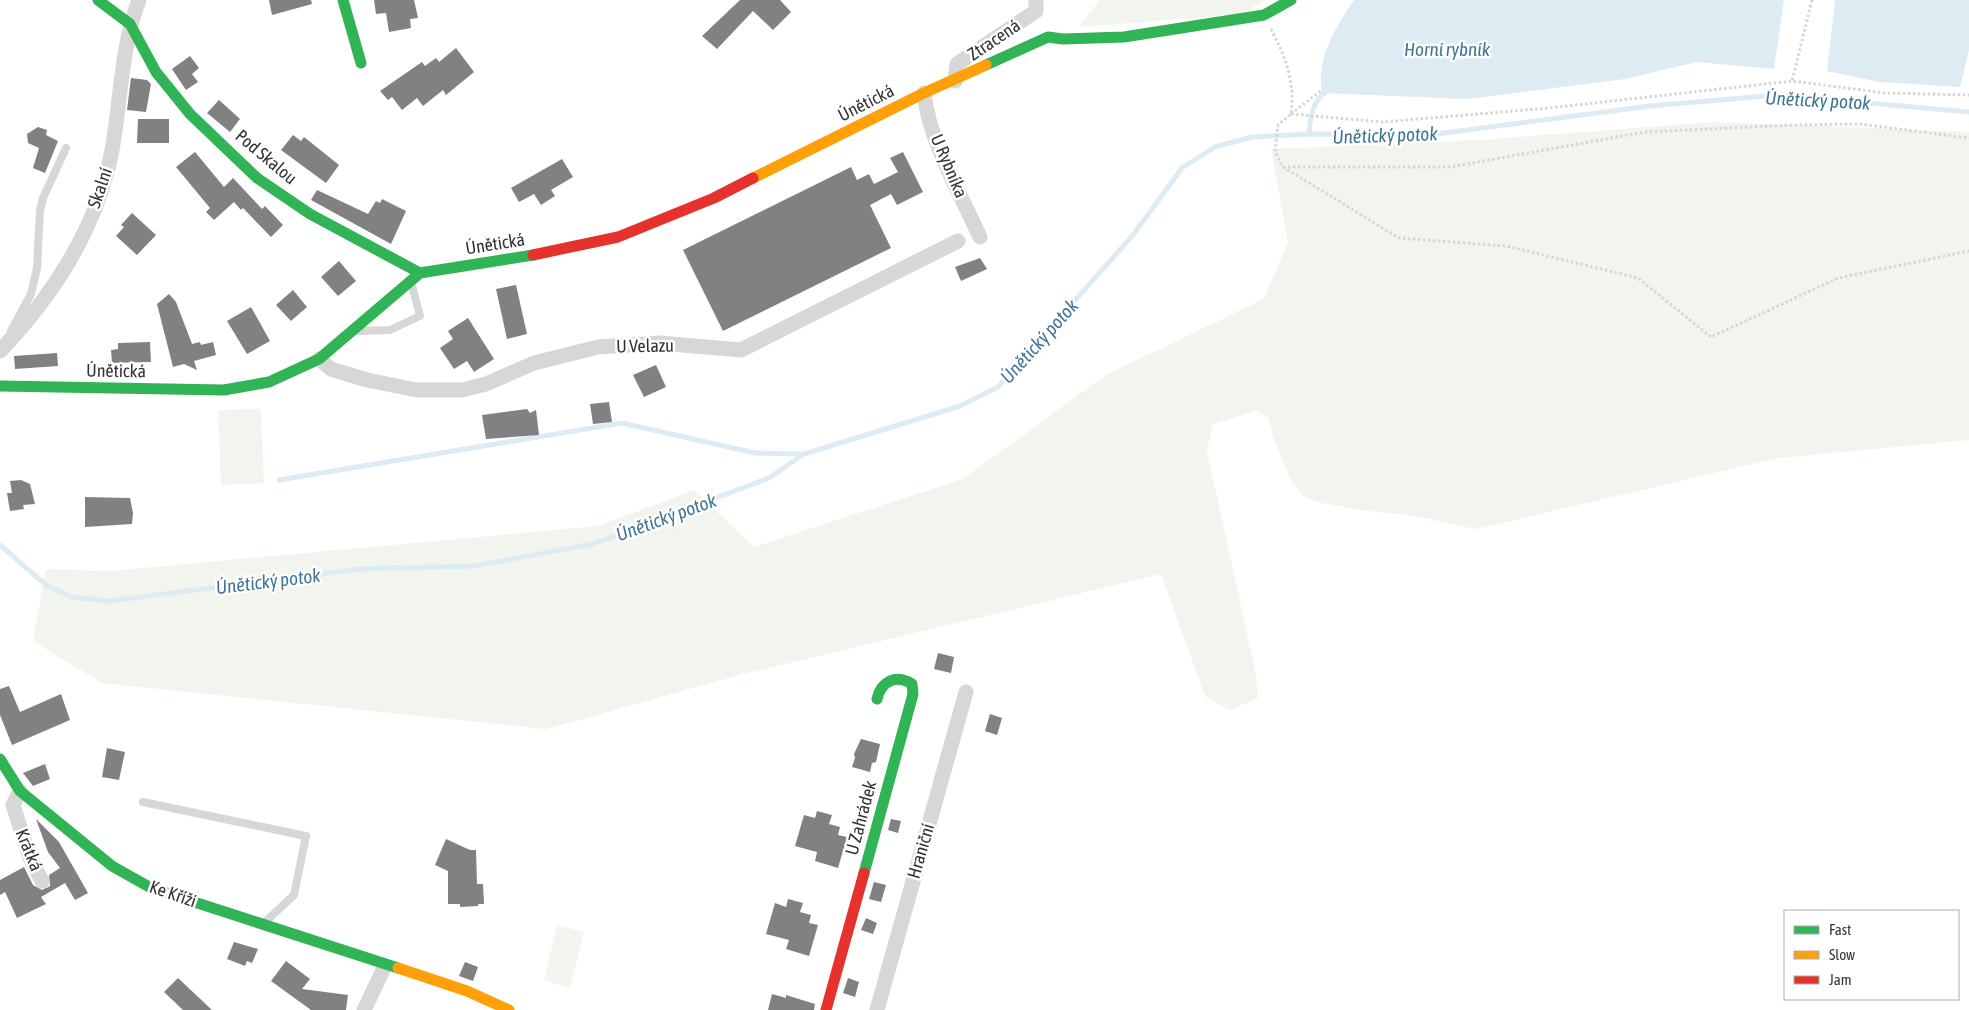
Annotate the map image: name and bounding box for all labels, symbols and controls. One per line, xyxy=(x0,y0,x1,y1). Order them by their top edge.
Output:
street label: Ztracená xyxy=(964,15,1024,65)
water label: Horní rybník xyxy=(1404,38,1491,60)
street label: Únětická xyxy=(834,80,897,125)
water label: Únětický potok xyxy=(1765,86,1872,114)
water label: Únětický potok xyxy=(1332,122,1439,148)
street label: Pod Skalou xyxy=(231,125,301,188)
street label: U Rybníka xyxy=(927,131,972,201)
street label: Skalní xyxy=(83,165,116,211)
street label: Únětická xyxy=(464,228,526,259)
water label: Únětický potok xyxy=(996,294,1083,387)
street label: U Velazu xyxy=(616,334,674,357)
street label: Únětická xyxy=(86,359,146,382)
water label: Únětický potok xyxy=(613,488,720,545)
water label: Únětický potok xyxy=(214,564,322,598)
street label: U Zahrádek xyxy=(841,778,881,857)
street label: Hraniční xyxy=(903,821,938,881)
street label: Krátká xyxy=(12,826,47,874)
street label: Ke Kříži xyxy=(147,876,199,911)
legend xyxy=(1784,910,1959,1000)
text: Fast xyxy=(1829,921,1851,938)
text: Slow xyxy=(1829,946,1855,963)
text: Jam xyxy=(1829,971,1852,988)

